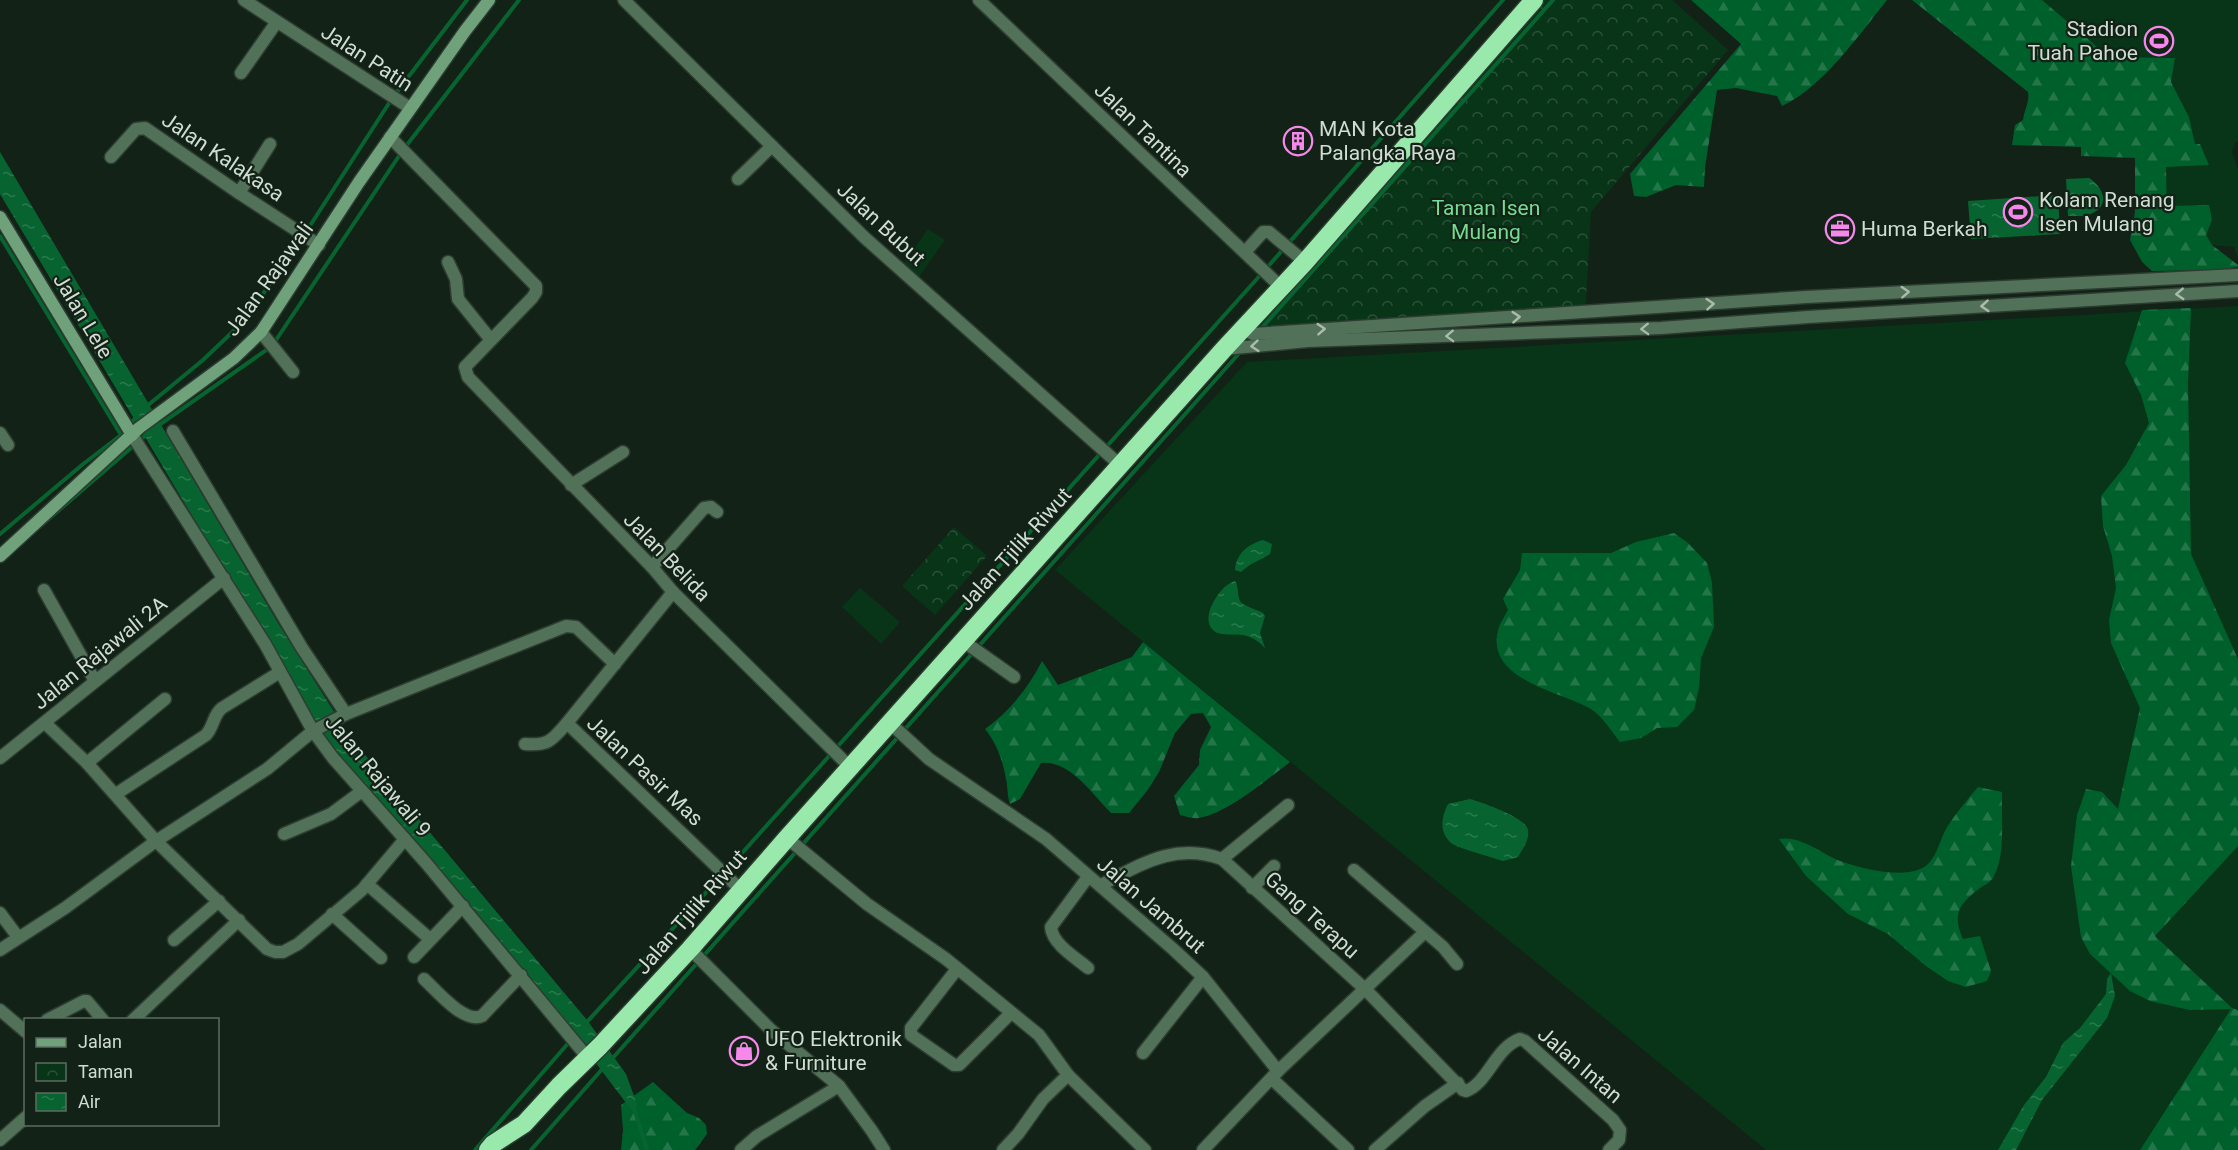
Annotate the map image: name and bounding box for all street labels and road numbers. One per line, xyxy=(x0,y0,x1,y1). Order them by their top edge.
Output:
street label: Jalan Patin xyxy=(317,19,417,97)
street label: Jalan Tantina xyxy=(1090,78,1196,182)
street label: Jalan Kalakasa xyxy=(158,107,288,207)
street label: Jalan Bubut xyxy=(832,177,930,271)
street label: Jalan Rajawali xyxy=(220,218,318,340)
street label: Jalan Lele xyxy=(48,269,118,363)
street label: Jalan Tjilik Riwut xyxy=(954,483,1077,615)
street label: Jalan Belida xyxy=(619,508,715,606)
street label: Jalan Rajawali 2A xyxy=(28,591,172,714)
street label: Jalan Rajawali 9 xyxy=(320,710,436,842)
street label: Jalan Pasir Mas xyxy=(582,711,708,831)
street label: Jalan Tjilik Riwut xyxy=(630,845,752,979)
street label: Jalan Jambrut xyxy=(1092,852,1210,958)
street label: Gang Terapu xyxy=(1260,867,1364,963)
street label: Jalan Intan xyxy=(1533,1022,1627,1108)

